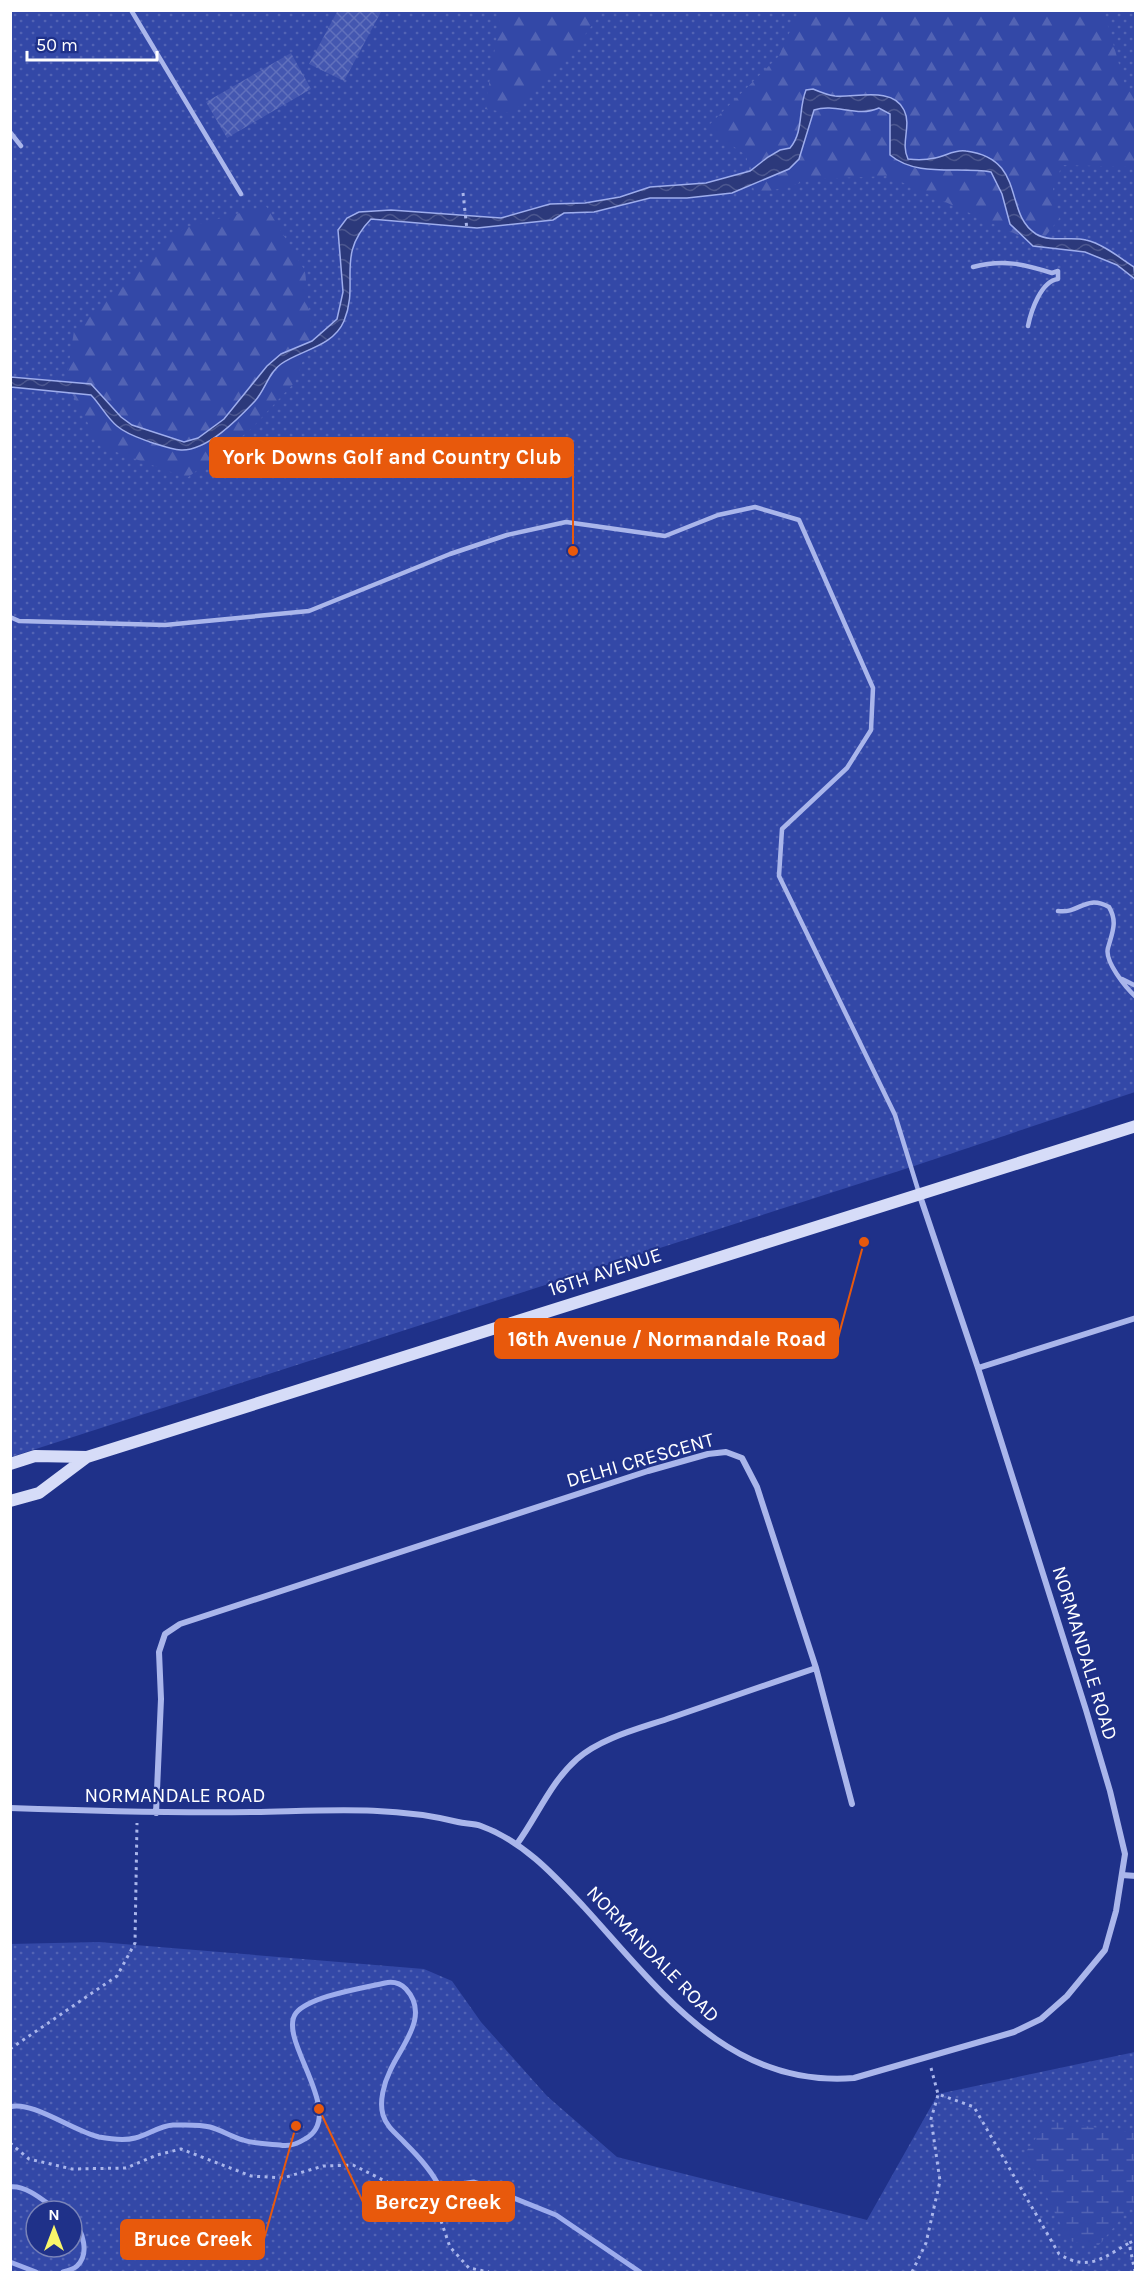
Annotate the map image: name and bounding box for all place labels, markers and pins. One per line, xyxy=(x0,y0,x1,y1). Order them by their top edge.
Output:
callout: York Downs Golf and Country Club xyxy=(210,438,573,477)
callout: 16th Avenue / Normandale Road xyxy=(495,1319,838,1358)
callout: Berczy Creek xyxy=(363,2182,514,2221)
callout: Bruce Creek xyxy=(121,2220,264,2259)

